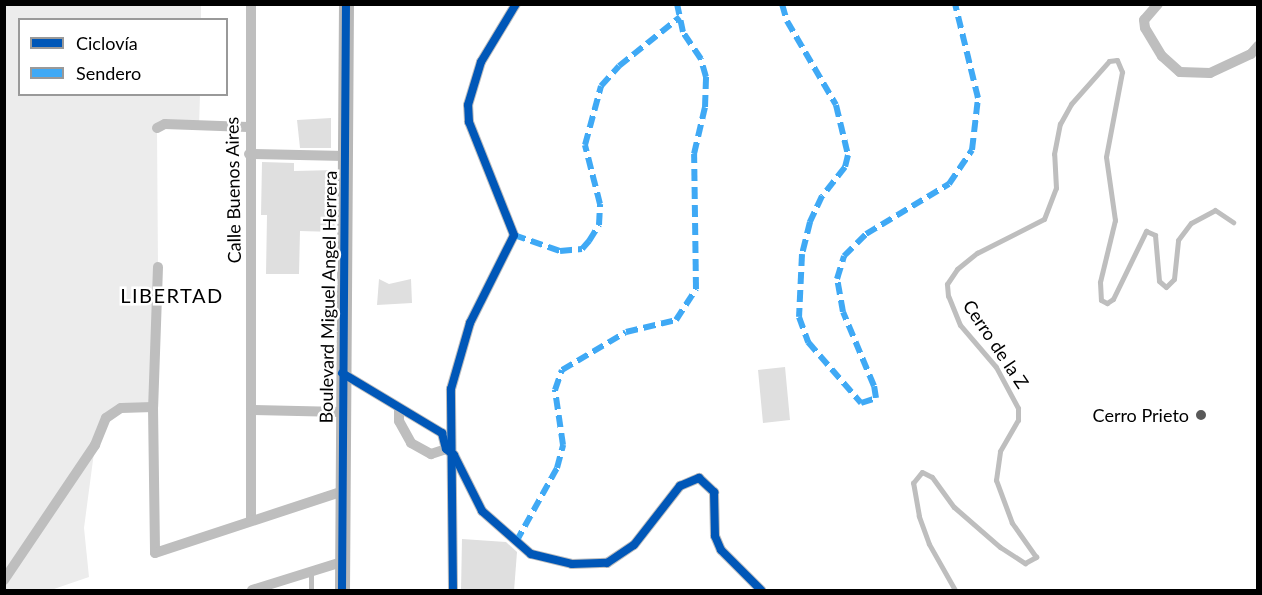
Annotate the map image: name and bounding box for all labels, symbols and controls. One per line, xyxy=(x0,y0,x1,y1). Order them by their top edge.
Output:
legend xyxy=(18,18,228,96)
text: Ciclovía xyxy=(76,32,138,54)
text: Sendero xyxy=(76,62,141,84)
street label: Calle Buenos Aires xyxy=(221,116,245,264)
street label: Boulevard Miguel Angel Herrera xyxy=(315,170,341,424)
district label: LIBERTAD xyxy=(120,283,224,307)
street label: Cerro de la Z xyxy=(959,296,1033,392)
place label: Cerro Prieto xyxy=(1093,404,1189,426)
marker: Cerro Prieto xyxy=(1194,408,1208,422)

